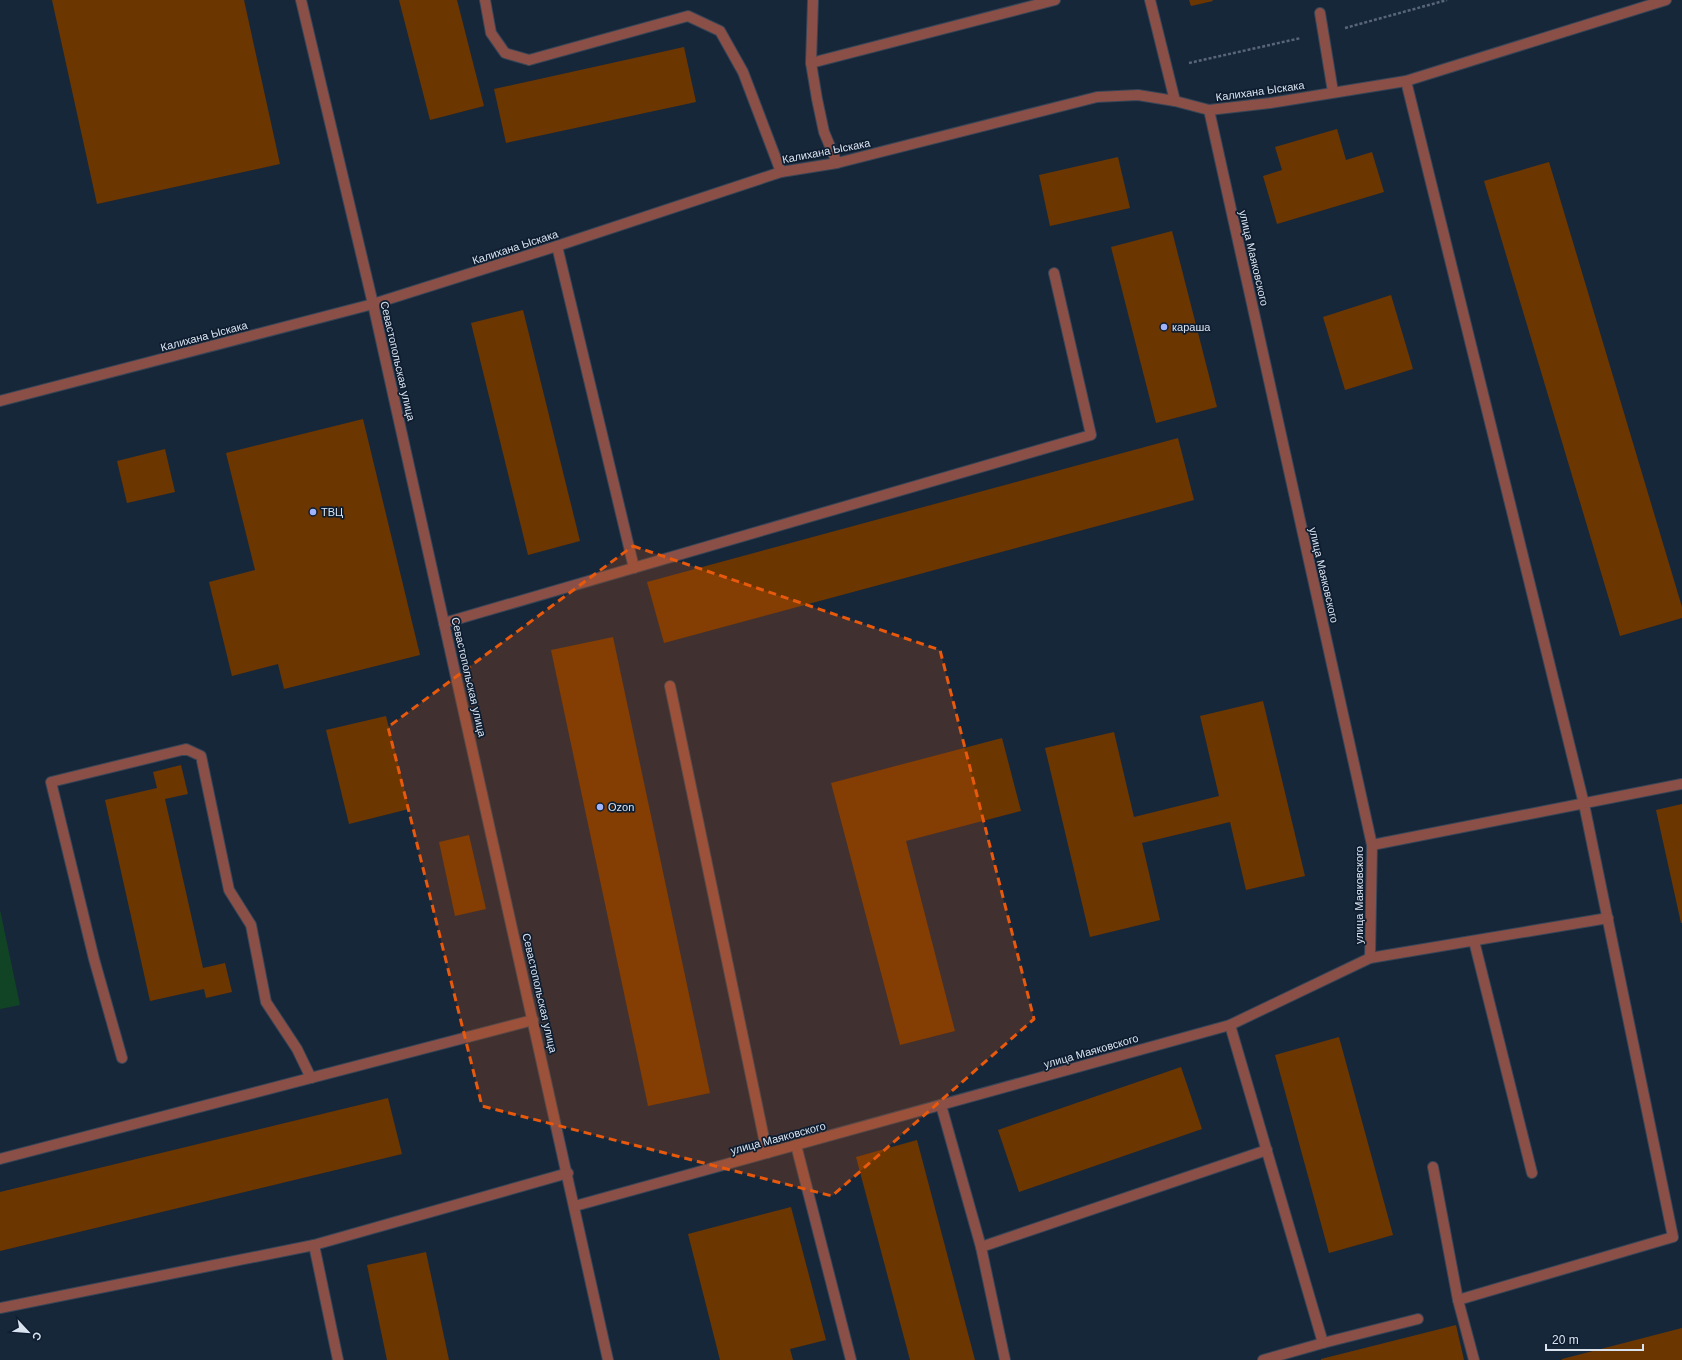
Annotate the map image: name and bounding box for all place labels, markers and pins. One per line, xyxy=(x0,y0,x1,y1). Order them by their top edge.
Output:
place label: караша xyxy=(1172,321,1211,333)
marker: караша xyxy=(1159,322,1169,332)
place label: ТВЦ xyxy=(321,506,343,518)
marker: ТВЦ xyxy=(308,507,318,517)
place label: Ozon xyxy=(608,801,634,813)
marker: Ozon xyxy=(595,802,605,812)

